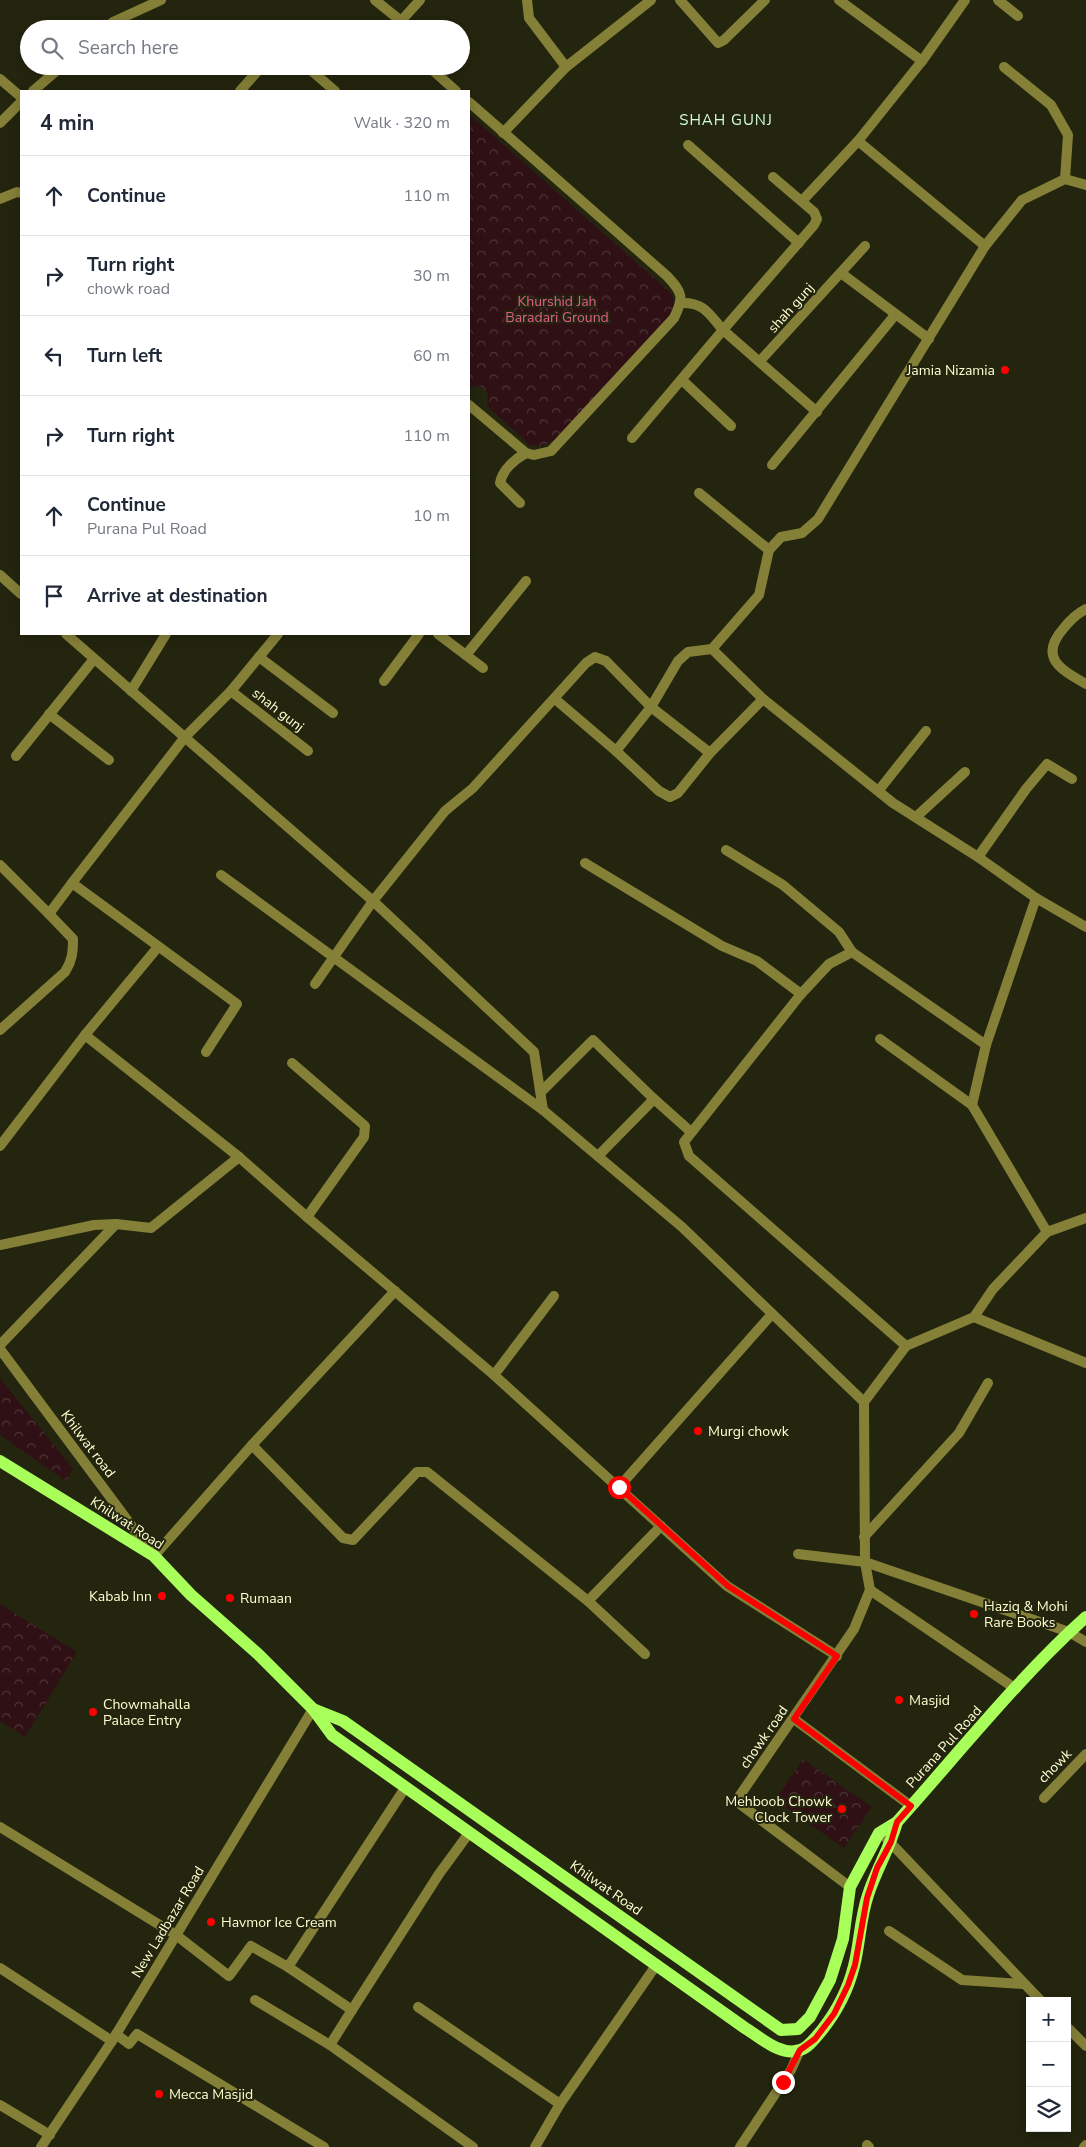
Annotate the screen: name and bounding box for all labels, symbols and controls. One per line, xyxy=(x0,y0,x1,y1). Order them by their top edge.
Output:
search box xyxy=(20,20,470,75)
icon: search xyxy=(38,34,66,62)
text: Search here xyxy=(78,35,179,61)
text: 4 min xyxy=(40,109,94,137)
district label: SHAH GUNJ xyxy=(679,110,773,130)
text: Walk · 320 m xyxy=(354,112,450,134)
icon: ahead xyxy=(40,182,68,210)
text: Continue xyxy=(87,183,166,209)
text: 110 m xyxy=(403,185,450,207)
text: Turn right xyxy=(87,252,174,278)
icon: right xyxy=(40,262,68,290)
text: 30 m xyxy=(413,265,450,287)
text: chowk road xyxy=(87,278,170,300)
street label: shah gunj xyxy=(764,279,818,337)
park label: Khurshid Jah Baradari Ground xyxy=(505,292,609,327)
icon: left xyxy=(40,342,68,370)
text: Turn left xyxy=(87,343,162,369)
text: 60 m xyxy=(413,345,450,367)
place label: Jamia Nizamia xyxy=(906,361,995,380)
marker: Jamia Nizamia xyxy=(999,364,1011,376)
icon: right xyxy=(40,422,68,450)
text: Turn right xyxy=(87,423,174,449)
text: 110 m xyxy=(403,425,450,447)
text: Continue xyxy=(87,492,166,518)
icon: ahead xyxy=(40,502,68,530)
text: 10 m xyxy=(413,505,450,527)
text: Purana Pul Road xyxy=(87,518,207,540)
icon: arrive xyxy=(40,582,68,610)
text: Arrive at destination xyxy=(87,583,268,609)
street label: shah gunj xyxy=(248,684,308,736)
street label: Khilwat road xyxy=(56,1406,120,1482)
place label: Murgi chowk xyxy=(708,1422,790,1441)
marker: Murgi chowk xyxy=(692,1425,704,1437)
route start xyxy=(608,1476,631,1499)
street label: Khilwat Road xyxy=(87,1492,167,1554)
place label: Kabab Inn xyxy=(89,1587,152,1606)
place label: Rumaan xyxy=(240,1589,292,1608)
marker: Kabab Inn xyxy=(156,1590,168,1602)
marker: Rumaan xyxy=(224,1592,236,1604)
place label: Haziq & Mohi Rare Books xyxy=(984,1597,1068,1632)
marker: Haziq & Mohi Rare Books xyxy=(968,1608,980,1620)
place label: Masjid xyxy=(909,1691,950,1710)
marker: Masjid xyxy=(893,1694,905,1706)
place label: Chowmahalla Palace Entry xyxy=(103,1695,190,1730)
street label: chowk road xyxy=(735,1702,793,1772)
street label: Purana Pul Road xyxy=(902,1702,986,1792)
marker: Chowmahalla Palace Entry xyxy=(87,1706,99,1718)
street label: chowk xyxy=(1034,1744,1077,1787)
place label: Mehboob Chowk Clock Tower xyxy=(725,1792,833,1827)
marker: Mehboob Chowk Clock Tower xyxy=(836,1803,848,1815)
street label: Khilwat Road xyxy=(566,1856,646,1920)
street label: New Ladbazar Road xyxy=(127,1863,209,1981)
place label: Havmor Ice Cream xyxy=(221,1913,337,1932)
marker: Havmor Ice Cream xyxy=(205,1916,217,1928)
map controls xyxy=(1026,1997,1071,2132)
button: + xyxy=(1026,1997,1071,2042)
button: − xyxy=(1026,2042,1071,2087)
route end xyxy=(772,2071,795,2094)
place label: Mecca Masjid xyxy=(169,2085,253,2104)
button: layers xyxy=(1026,2087,1071,2132)
marker: Mecca Masjid xyxy=(153,2088,165,2100)

